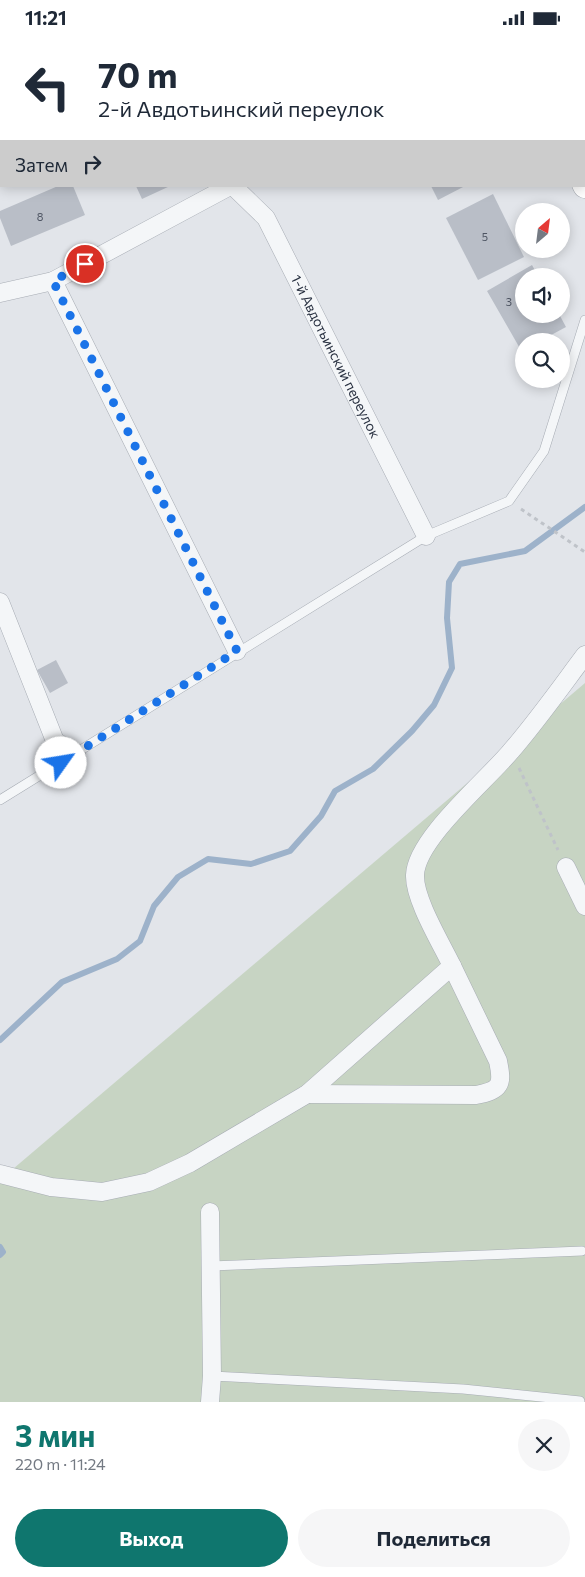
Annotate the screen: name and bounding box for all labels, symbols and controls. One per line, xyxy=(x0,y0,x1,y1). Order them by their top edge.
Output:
text: 11:21 xyxy=(25,6,67,29)
text: 70 m xyxy=(98,52,178,95)
icon: left xyxy=(15,55,80,120)
text: 2-й Авдотьинский переулок xyxy=(98,95,385,122)
icon: right xyxy=(78,150,106,178)
text: Затем xyxy=(15,153,68,176)
north arrow xyxy=(515,203,570,257)
map controls xyxy=(515,203,570,388)
house number: 8 xyxy=(37,210,44,223)
house number: 5 xyxy=(482,230,488,243)
pin xyxy=(64,243,106,285)
icon: arrive xyxy=(71,250,99,278)
button: sound xyxy=(515,268,570,323)
street label: 1-й Авдотьинский переулок xyxy=(288,272,385,441)
house number: 3 xyxy=(506,295,512,308)
button: search xyxy=(515,333,570,388)
position arrow xyxy=(34,736,86,788)
text: 3 мин xyxy=(15,1416,95,1453)
button: close xyxy=(518,1419,570,1471)
text: 220 m · 11:24 xyxy=(15,1454,106,1473)
button: Выход xyxy=(15,1509,288,1567)
button: Поделиться xyxy=(298,1509,570,1567)

